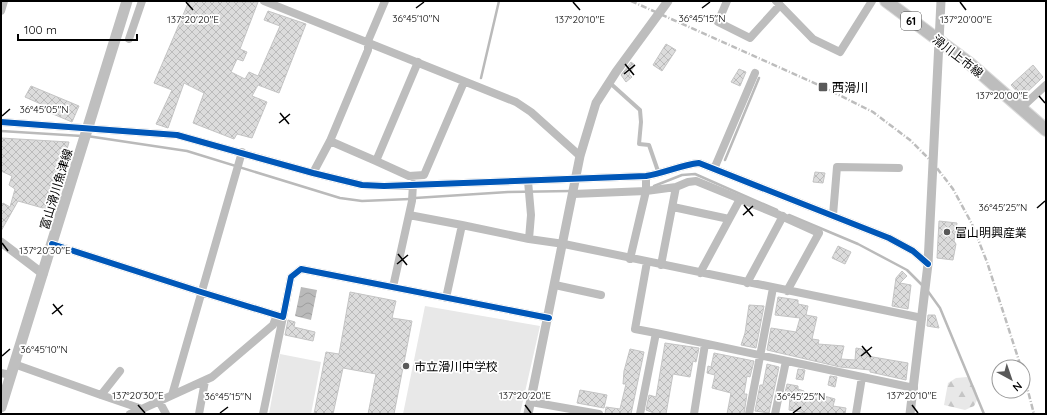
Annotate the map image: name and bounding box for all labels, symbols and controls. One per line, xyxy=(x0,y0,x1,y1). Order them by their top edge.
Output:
text: 36°45'10"N xyxy=(392,12,440,25)
text: 36°45'15"N xyxy=(679,12,725,25)
road number: 61 xyxy=(901,12,921,30)
text: 137°20'20"E xyxy=(167,13,219,26)
text: 137°20'10"E xyxy=(555,13,605,26)
text: 137°20'00"E xyxy=(940,13,992,26)
scale bar xyxy=(18,16,137,42)
text: 100 m xyxy=(24,22,57,37)
street label: 滑川上市線 xyxy=(930,32,986,80)
place label: 西滑川 xyxy=(832,80,868,95)
marker: 西滑川 xyxy=(817,81,829,93)
text: 137°20'00"E xyxy=(976,89,1028,102)
text: 36°45'05"N xyxy=(19,103,69,116)
street label: 富山滑川魚津線 xyxy=(37,147,75,231)
text: 36°45'25"N xyxy=(979,201,1027,214)
place label: 富山明興産業 xyxy=(955,225,1027,240)
marker: 富山明興産業 xyxy=(942,227,952,237)
text: 137°20'30"E xyxy=(19,244,71,257)
text: 36°45'10"N xyxy=(20,343,68,356)
place label: 市立滑川中学校 xyxy=(414,359,498,374)
north arrow xyxy=(991,359,1031,399)
marker: 市立滑川中学校 xyxy=(401,361,411,371)
text: N xyxy=(1010,379,1025,395)
text: 137°20'30"E xyxy=(112,389,164,402)
text: 137°20'20"E xyxy=(499,389,551,402)
text: 137°20'10"E xyxy=(887,389,937,402)
text: 36°45'15"N xyxy=(205,390,251,403)
text: 36°45'25"N xyxy=(777,390,825,403)

